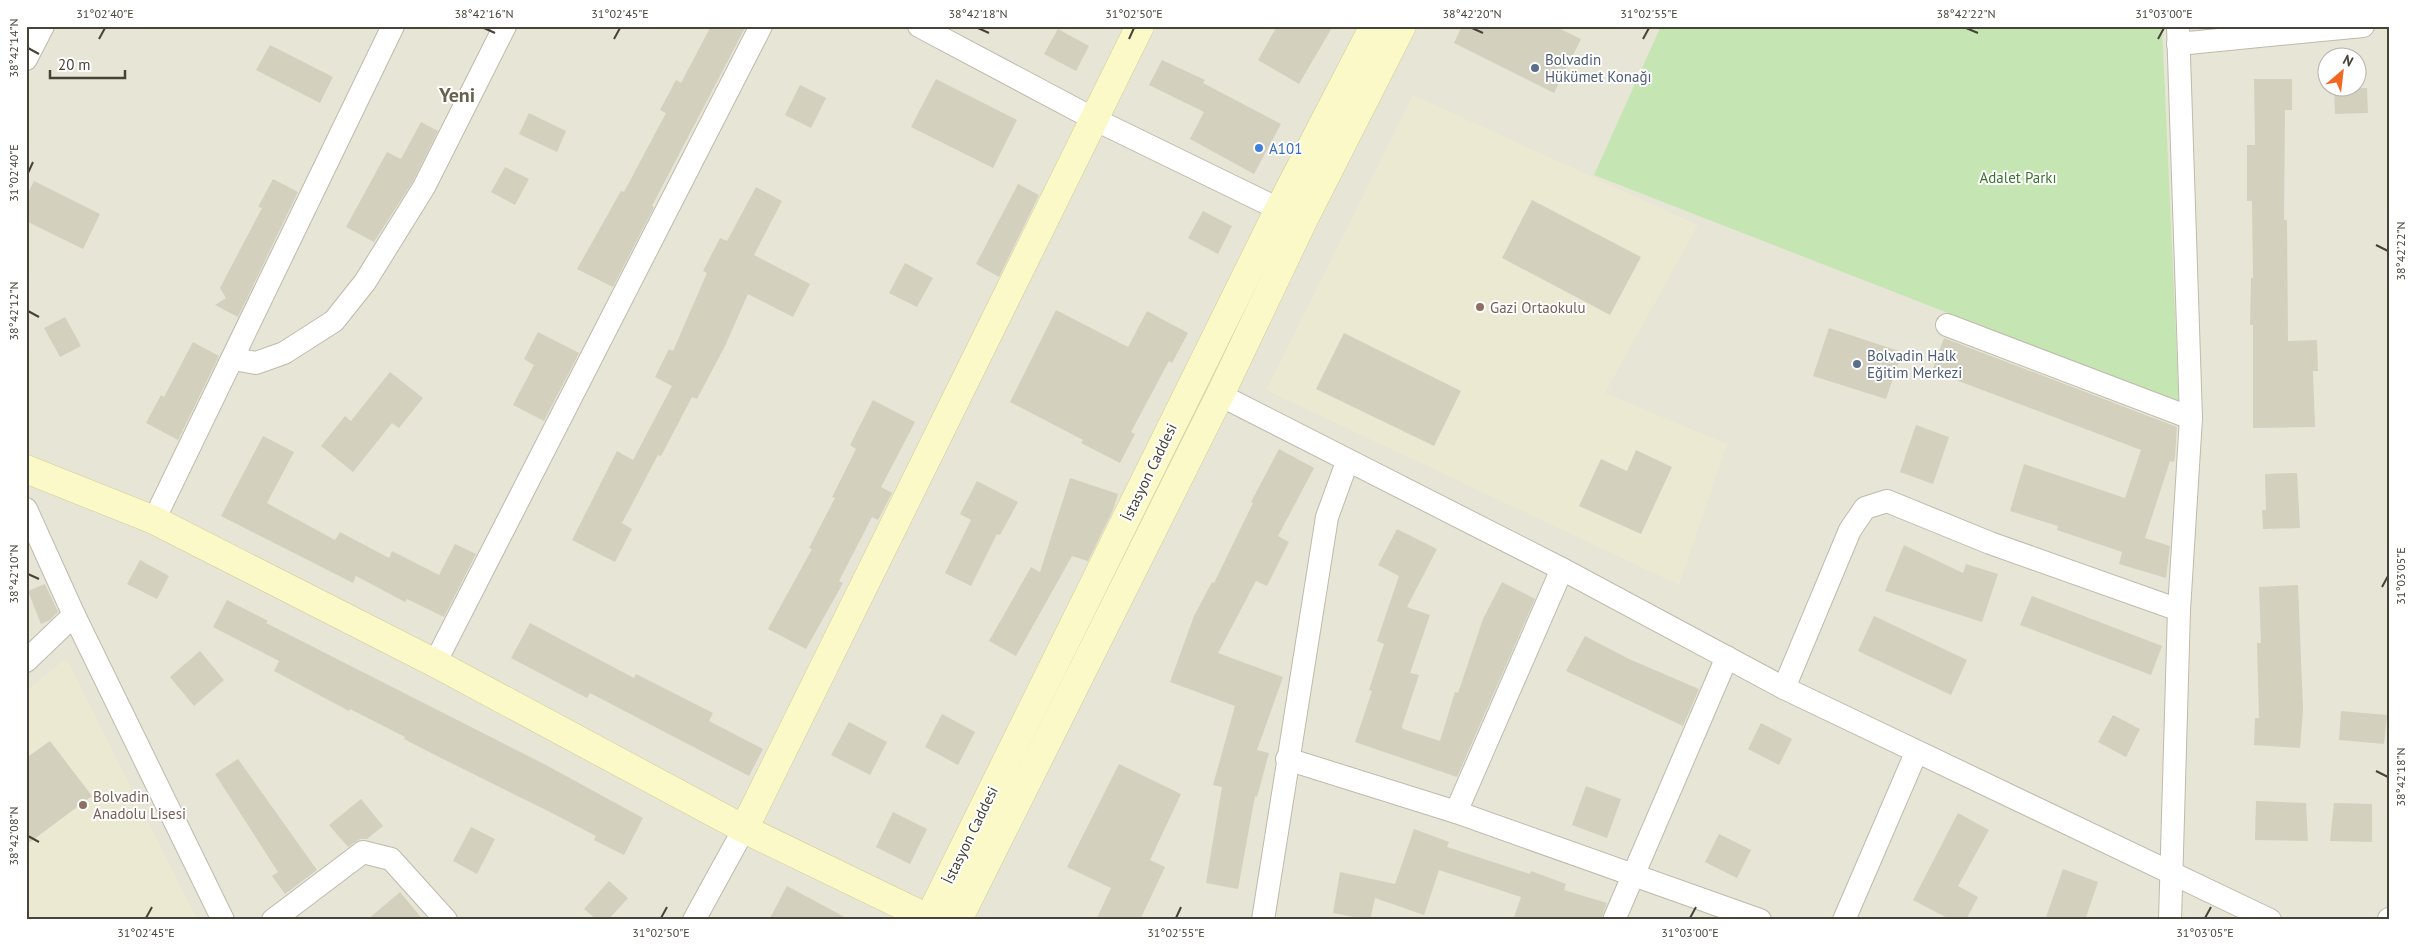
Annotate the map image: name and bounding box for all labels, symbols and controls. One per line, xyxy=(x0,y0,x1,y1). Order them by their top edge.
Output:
text: 31°02'40"E xyxy=(76,6,134,21)
text: 38°42'16"N xyxy=(454,6,514,21)
text: 31°02'45"E xyxy=(591,6,649,21)
text: 38°42'18"N xyxy=(948,6,1008,21)
text: 31°02'50"E xyxy=(1105,6,1163,21)
text: 38°42'20"N xyxy=(1442,6,1502,21)
text: 31°02'55"E xyxy=(1620,6,1678,21)
text: 38°42'22"N xyxy=(1936,6,1996,21)
text: 31°03'00"E xyxy=(2135,6,2193,21)
text: 38°42'14"N xyxy=(6,18,21,78)
scale bar xyxy=(50,48,125,80)
north arrow xyxy=(2318,48,2368,98)
place label: Bolvadin Hükümet Konağı xyxy=(1545,50,1652,86)
text: N xyxy=(2340,50,2356,71)
text: 20 m xyxy=(58,55,91,74)
marker: Bolvadin Hükümet Konağı xyxy=(1529,62,1541,74)
district label: Yeni xyxy=(438,82,475,108)
place label: A101 xyxy=(1269,139,1302,158)
marker: A101 xyxy=(1253,142,1265,154)
text: 31°02'40"E xyxy=(6,144,21,202)
park label: Adalet Parkı xyxy=(1980,168,2056,187)
text: 38°42'22"N xyxy=(2393,221,2408,281)
text: 38°42'12"N xyxy=(6,281,21,341)
place label: Gazi Ortaokulu xyxy=(1490,298,1585,317)
marker: Gazi Ortaokulu xyxy=(1474,301,1486,313)
place label: Bolvadin Halk Eğitim Merkezi xyxy=(1867,346,1962,382)
marker: Bolvadin Halk Eğitim Merkezi xyxy=(1851,358,1863,370)
street label: İstasyon Caddesi xyxy=(1117,420,1181,524)
text: 38°42'10"N xyxy=(6,544,21,604)
text: 31°03'05"E xyxy=(2393,547,2408,605)
text: 38°42'18"N xyxy=(2393,747,2408,807)
street label: İstasyon Caddesi xyxy=(938,783,1002,887)
place label: Bolvadin Anadolu Lisesi xyxy=(93,787,186,823)
marker: Bolvadin Anadolu Lisesi xyxy=(77,799,89,811)
text: 38°42'08"N xyxy=(6,806,21,866)
text: 31°02'45"E xyxy=(117,925,175,940)
text: 31°02'50"E xyxy=(632,925,690,940)
text: 31°02'55"E xyxy=(1147,925,1205,940)
text: 31°03'00"E xyxy=(1661,925,1719,940)
text: 31°03'05"E xyxy=(2176,925,2234,940)

